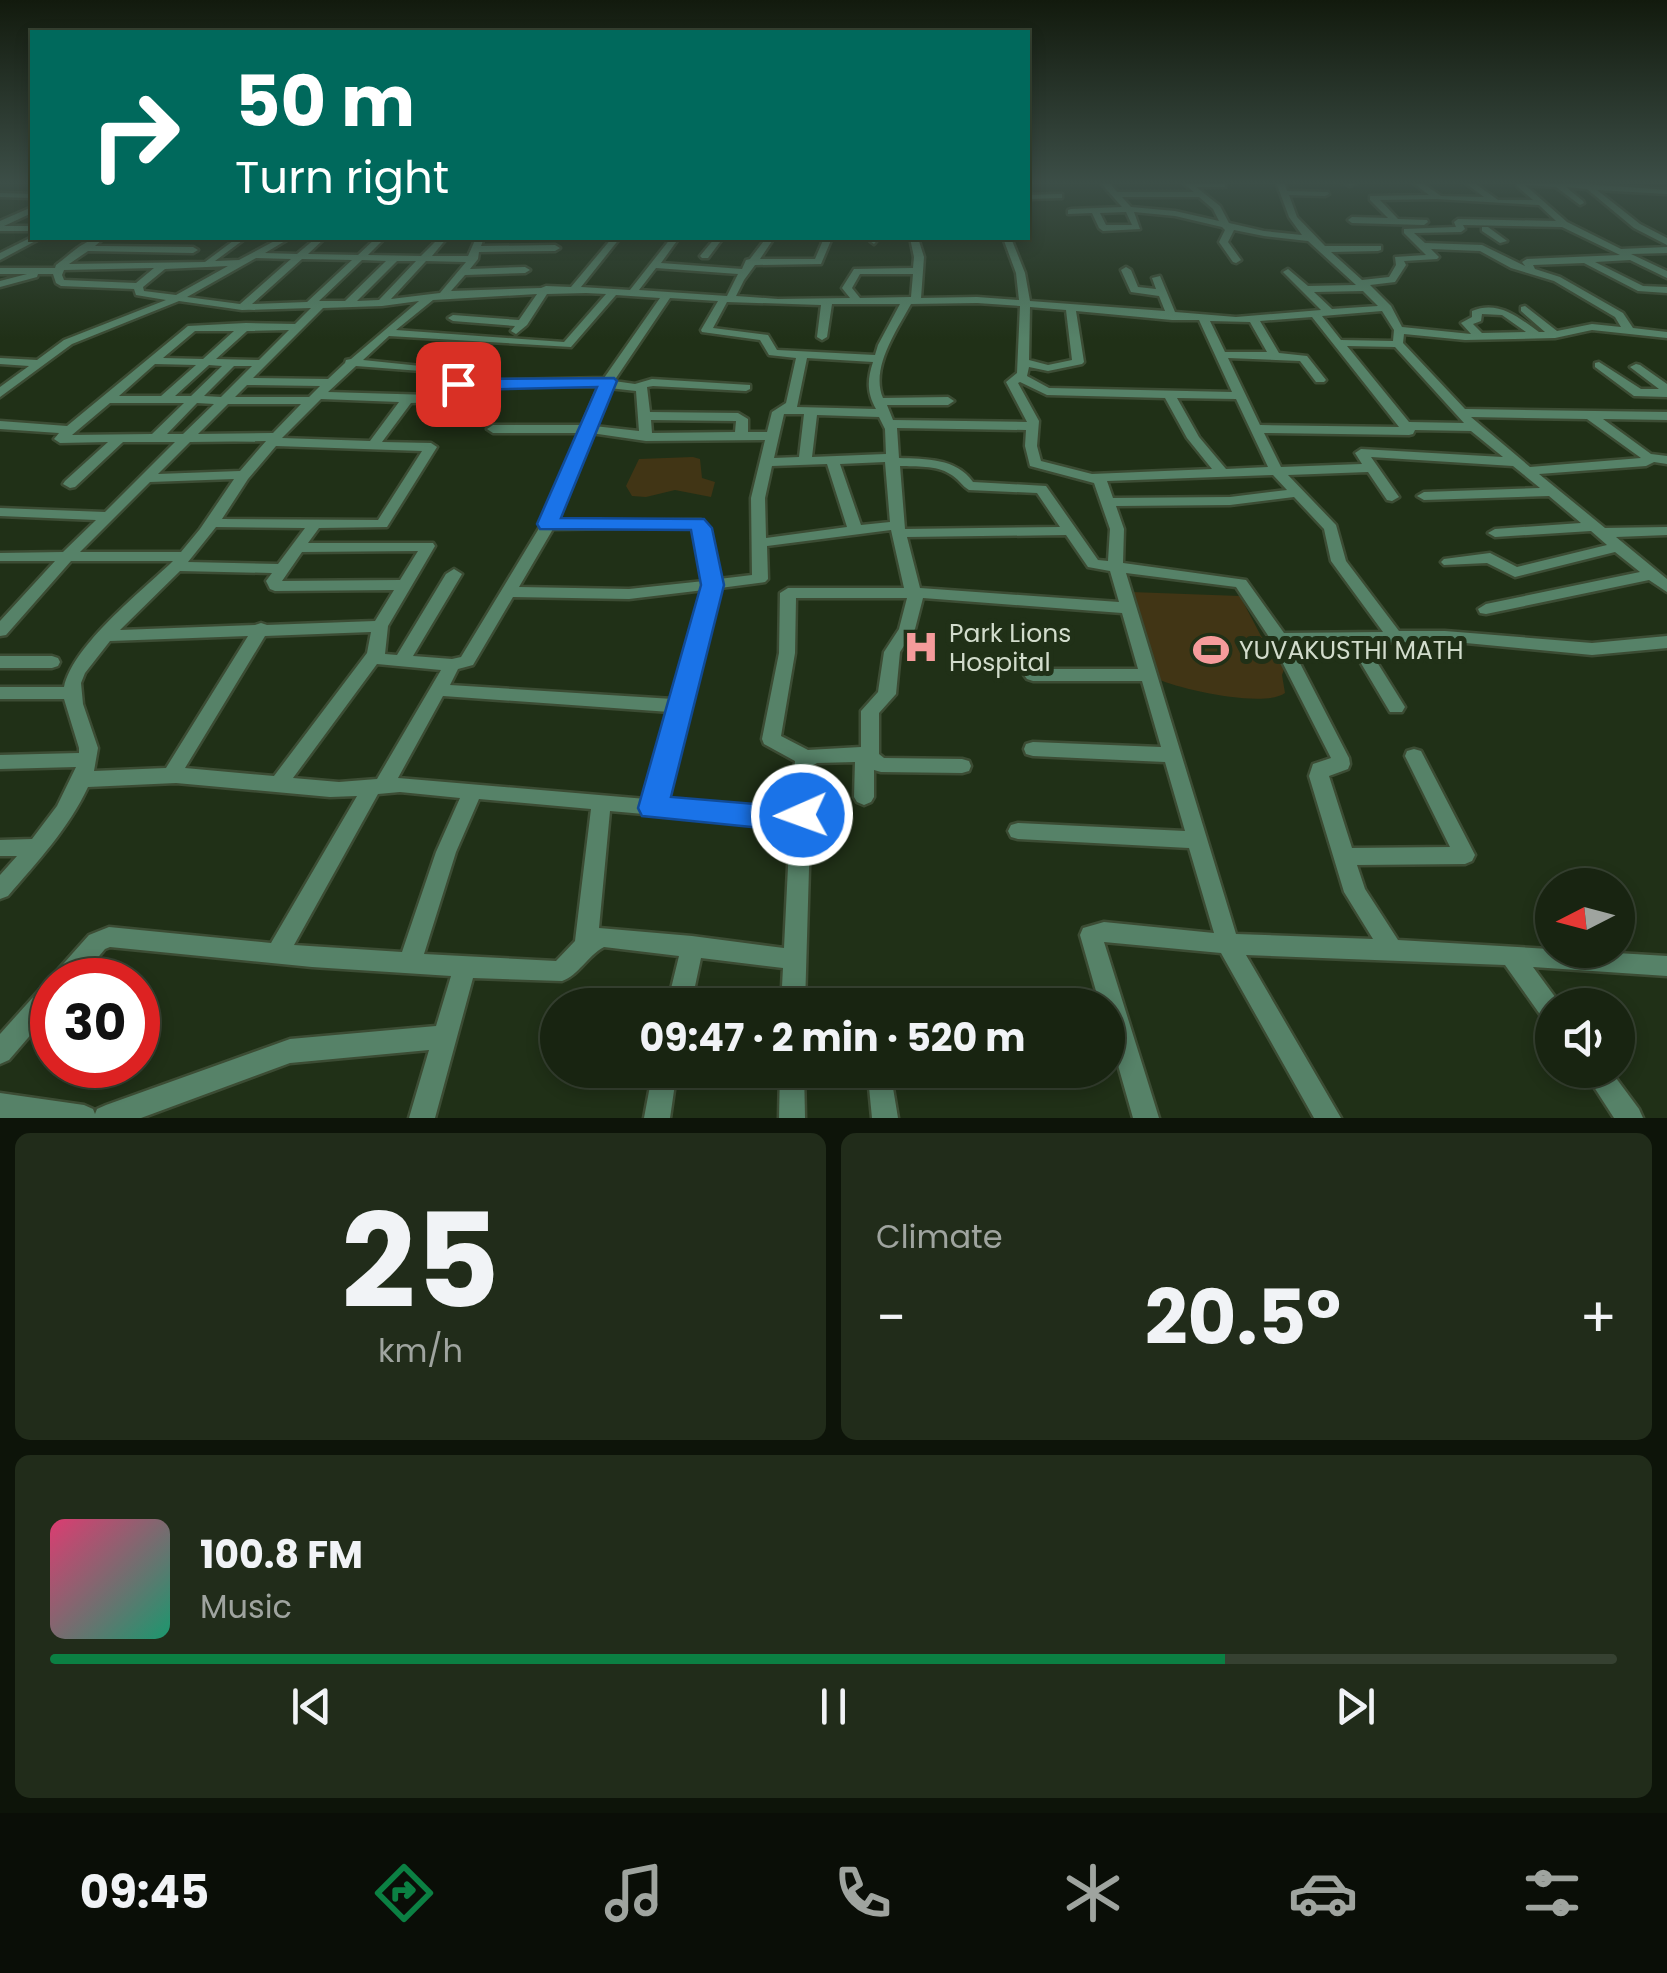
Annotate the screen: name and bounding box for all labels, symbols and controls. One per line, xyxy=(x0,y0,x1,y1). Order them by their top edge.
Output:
text: 50 m xyxy=(235,52,415,151)
icon: right xyxy=(70,70,200,200)
text: Turn right xyxy=(235,146,449,209)
pin xyxy=(416,342,501,427)
icon: arrive xyxy=(431,357,486,412)
place label: Park Lions Hospital xyxy=(949,616,1071,680)
hospital icon: Park Lions Hospital xyxy=(902,628,940,666)
sports icon: YUVAKUSTHI MATH xyxy=(1192,631,1230,669)
place label: YUVAKUSTHI MATH xyxy=(1239,633,1464,668)
position arrow xyxy=(750,763,854,867)
north arrow xyxy=(1535,868,1635,968)
map controls xyxy=(1535,868,1635,1088)
speed limit sign: 30 xyxy=(30,958,160,1088)
button: sound xyxy=(1535,988,1635,1088)
text: 09:47 · 2 min · 520 m xyxy=(639,1011,1026,1064)
text: 25 xyxy=(341,1170,500,1353)
text: Climate xyxy=(876,1214,1003,1259)
text: 20.5° xyxy=(1145,1265,1341,1370)
text: − xyxy=(876,1279,906,1356)
text: + xyxy=(1579,1279,1617,1356)
text: km/h xyxy=(378,1328,463,1373)
text: 100.8 FM xyxy=(200,1528,363,1581)
text: Music xyxy=(200,1584,292,1629)
icon: previous xyxy=(284,1679,339,1734)
icon: pause xyxy=(806,1679,861,1734)
icon: next xyxy=(1328,1679,1383,1734)
icon: directions xyxy=(369,1858,439,1928)
icon: music xyxy=(599,1858,669,1928)
icon: phone xyxy=(828,1858,898,1928)
icon: climate xyxy=(1058,1858,1128,1928)
icon: car xyxy=(1288,1858,1358,1928)
icon: filters xyxy=(1517,1858,1587,1928)
text: 09:45 xyxy=(80,1861,209,1924)

